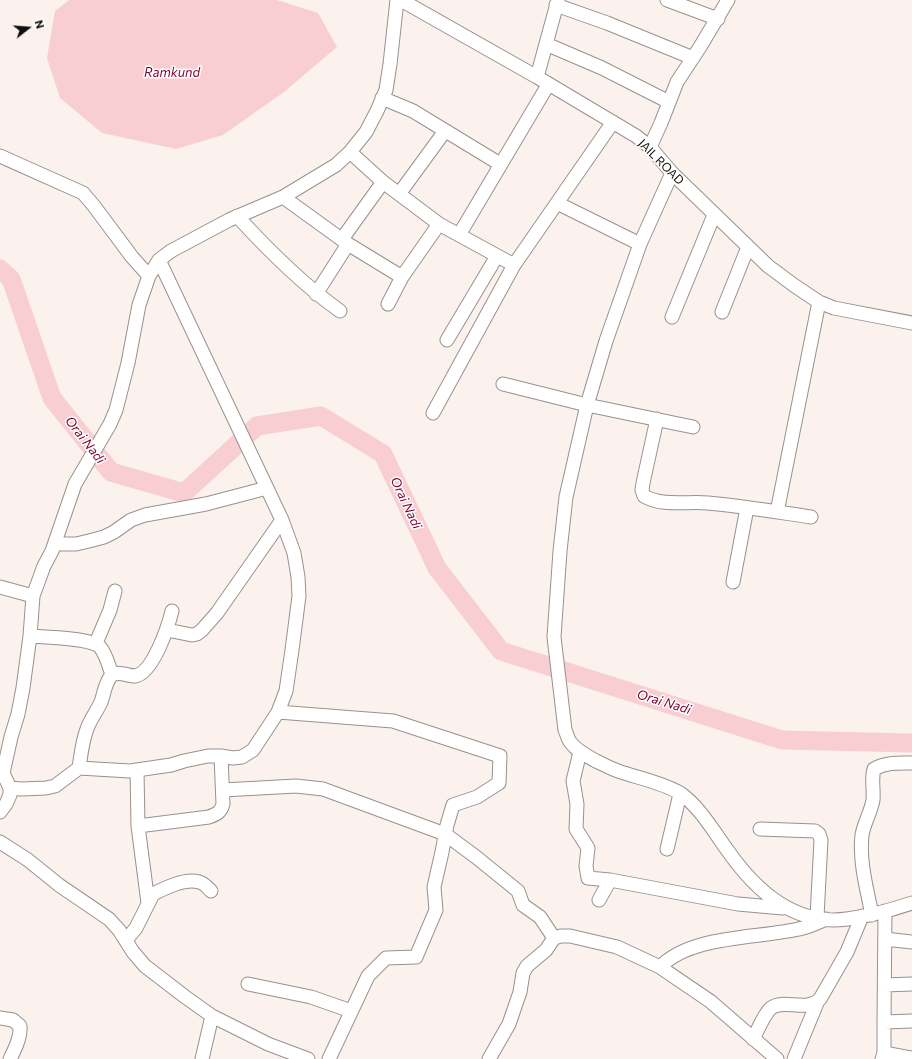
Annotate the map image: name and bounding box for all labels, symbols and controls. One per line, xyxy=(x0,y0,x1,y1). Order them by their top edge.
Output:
north arrow xyxy=(8,8,48,48)
text: N xyxy=(33,18,47,30)
water label: Ramkund xyxy=(144,65,200,81)
street label: JAIL ROAD xyxy=(635,136,687,188)
water label: Orai Nadi xyxy=(62,413,108,467)
water label: Orai Nadi xyxy=(387,474,425,532)
water label: Orai Nadi xyxy=(635,686,693,718)

